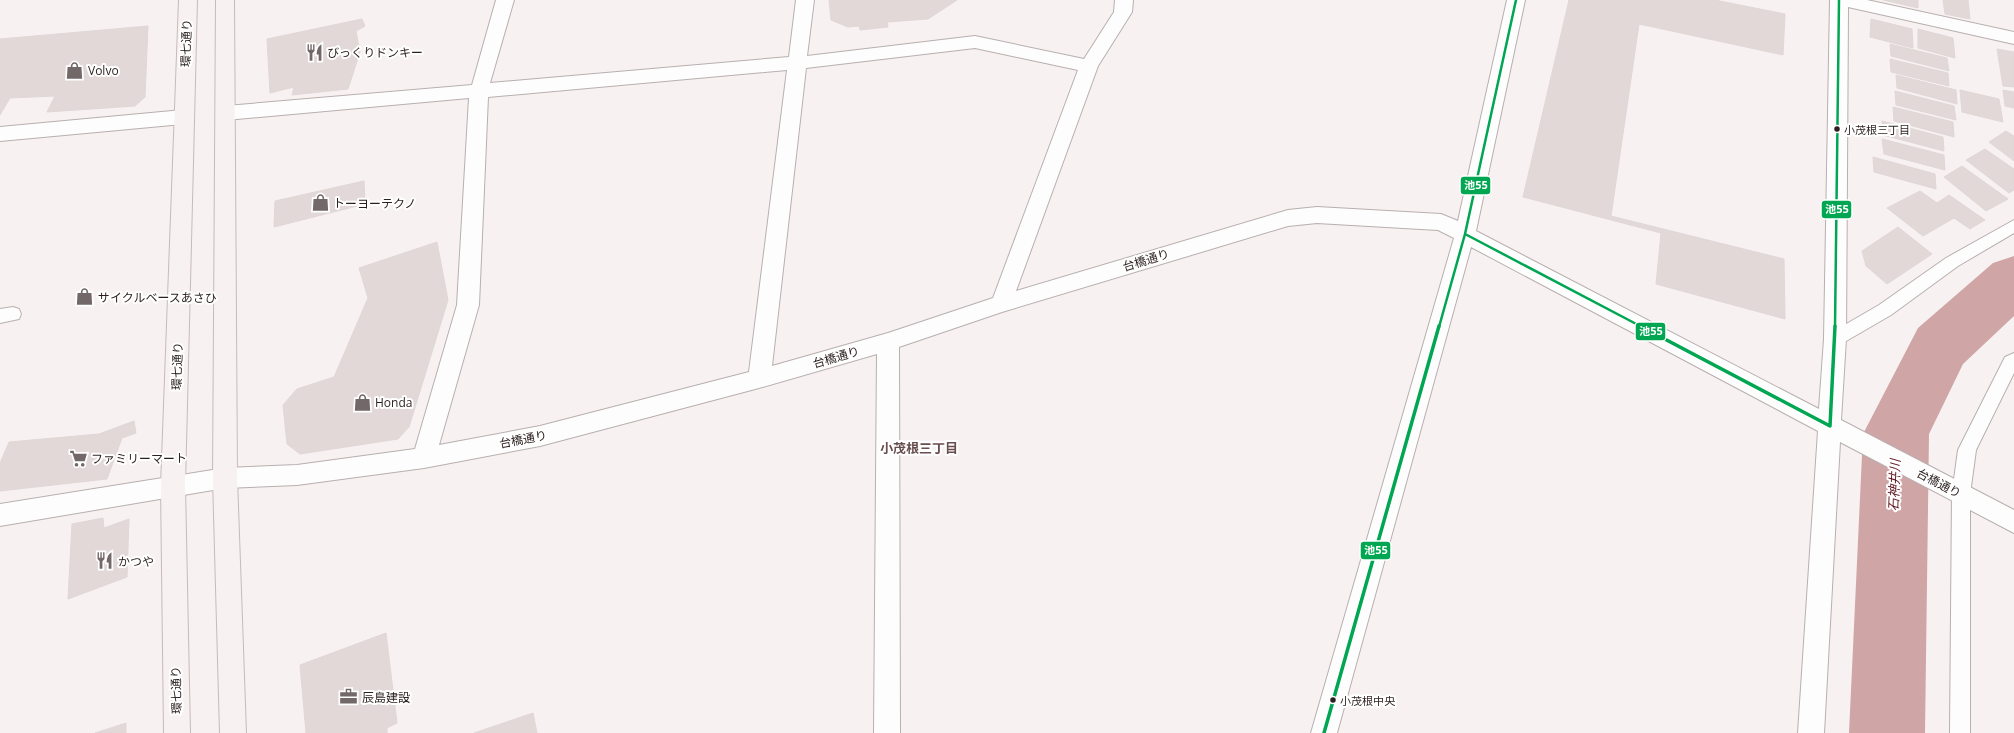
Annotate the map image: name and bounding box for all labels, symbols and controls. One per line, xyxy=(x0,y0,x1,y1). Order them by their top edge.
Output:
street label: 環七通り xyxy=(177,19,195,67)
restaurant icon: びっくりドンキー xyxy=(304,42,324,62)
place label: びっくりドンキー xyxy=(327,44,423,61)
shop icon: Volvo xyxy=(65,60,85,80)
place label: Volvo xyxy=(88,62,119,79)
place label: 小茂根三丁目 xyxy=(1844,122,1910,137)
marker: 小茂根三丁目 xyxy=(1832,124,1842,134)
line badge: 池55 xyxy=(1460,176,1491,195)
text: 池55 xyxy=(1464,177,1488,192)
shop icon: トーヨーテクノ xyxy=(310,193,330,213)
place label: トーヨーテクノ xyxy=(333,195,416,212)
line badge: 池55 xyxy=(1821,200,1852,219)
text: 池55 xyxy=(1825,201,1849,216)
street label: 台橋通り xyxy=(1121,245,1171,275)
shop icon: サイクルベースあさひ xyxy=(75,287,95,307)
place label: サイクルベースあさひ xyxy=(98,289,217,306)
line badge: 池55 xyxy=(1635,322,1666,341)
text: 池55 xyxy=(1639,323,1663,338)
street label: 環七通り xyxy=(168,342,186,390)
street label: 台橋通り xyxy=(811,342,861,372)
shop icon: Honda xyxy=(352,392,372,412)
place label: Honda xyxy=(375,394,412,411)
street label: 台橋通り xyxy=(498,426,548,452)
district label: 小茂根三丁目 xyxy=(880,439,958,457)
supermarket icon: ファミリーマート xyxy=(68,448,88,468)
place label: ファミリーマート xyxy=(91,450,187,467)
water label: 石神井川 xyxy=(1884,457,1904,511)
street label: 台橋通り xyxy=(1914,464,1964,502)
line badge: 池55 xyxy=(1360,541,1391,560)
text: 池55 xyxy=(1364,542,1388,557)
restaurant icon: かつや xyxy=(95,551,115,571)
place label: かつや xyxy=(118,553,154,570)
street label: 環七通り xyxy=(167,666,185,714)
office icon: 辰島建設 xyxy=(339,687,359,707)
place label: 辰島建設 xyxy=(362,689,410,706)
place label: 小茂根中央 xyxy=(1340,693,1396,708)
marker: 小茂根中央 xyxy=(1328,695,1338,705)

